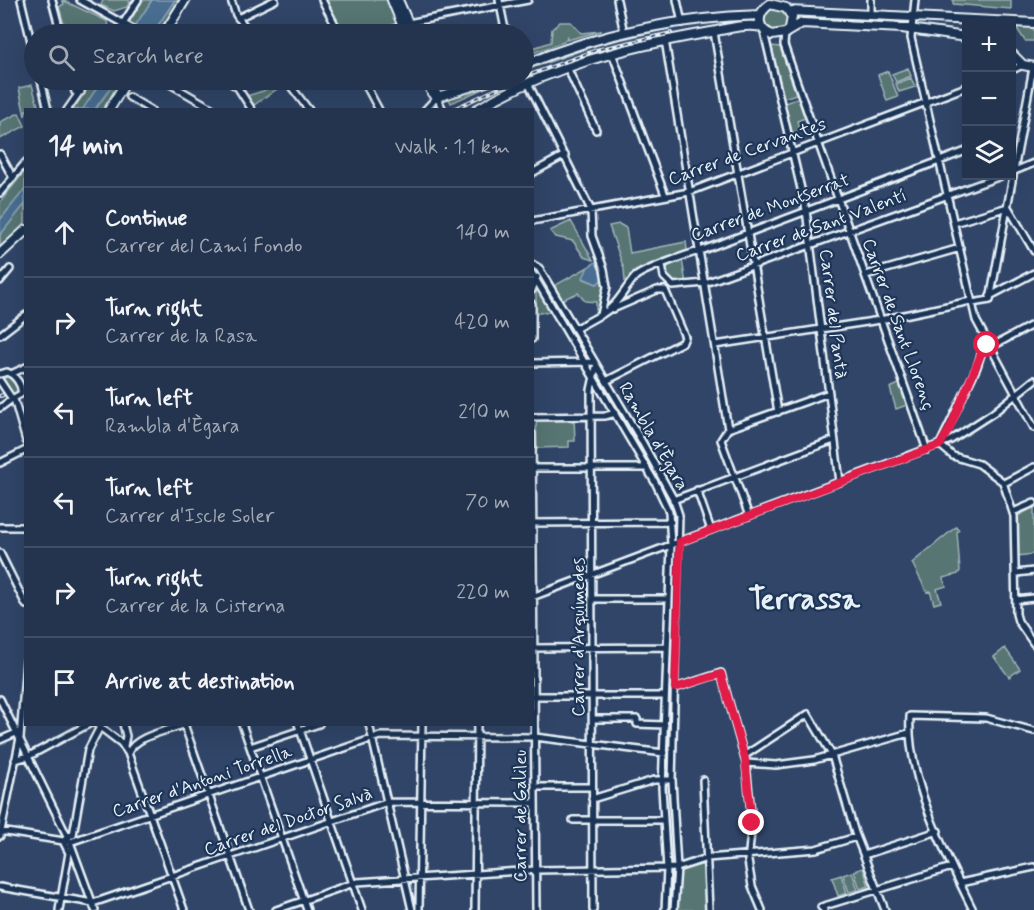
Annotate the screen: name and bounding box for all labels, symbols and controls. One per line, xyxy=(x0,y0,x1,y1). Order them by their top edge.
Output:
map controls xyxy=(962,18,1016,180)
button: + xyxy=(962,18,1016,72)
search box xyxy=(24,24,534,90)
icon: search xyxy=(45,41,78,74)
text: Search here xyxy=(93,43,204,71)
button: − xyxy=(962,72,1016,126)
street label: Carrer de Cervantes xyxy=(665,112,830,192)
button: layers xyxy=(962,126,1016,180)
text: 14 min xyxy=(48,130,124,164)
text: Walk · 1.1 km xyxy=(395,134,510,161)
street label: Carrer de Montserrat xyxy=(688,168,853,248)
street label: Carrer de Sant Valentí xyxy=(733,184,910,268)
text: Continue xyxy=(105,205,187,233)
icon: ahead xyxy=(48,216,81,249)
text: 140 m xyxy=(456,219,510,246)
text: Carrer del Camí Fondo xyxy=(105,233,302,260)
street label: Carrer de Sant Llorenç xyxy=(856,235,940,413)
street label: Carrer del Pantà xyxy=(813,248,853,381)
text: Turn right xyxy=(105,295,203,323)
icon: right xyxy=(48,306,81,339)
text: 420 m xyxy=(454,309,510,336)
text: Carrer de la Rasa xyxy=(105,323,257,350)
route start xyxy=(973,331,999,357)
street label: Rambla d'Ègara xyxy=(612,378,694,495)
text: Turn left xyxy=(105,385,193,413)
icon: left xyxy=(48,396,81,429)
text: 210 m xyxy=(458,399,510,426)
text: Rambla d'Ègara xyxy=(105,413,239,440)
text: Turn left xyxy=(105,475,193,503)
icon: left xyxy=(48,486,81,519)
text: 70 m xyxy=(465,489,510,516)
text: Carrer d'Iscle Soler xyxy=(105,503,274,530)
street label: Carrer d'Arquímedes xyxy=(567,557,591,717)
text: Turn right xyxy=(105,565,203,593)
icon: right xyxy=(48,576,81,609)
text: 220 m xyxy=(456,579,510,606)
district label: Terrassa xyxy=(748,580,861,619)
text: Carrer de la Cisterna xyxy=(105,593,285,620)
icon: arrive xyxy=(48,666,81,699)
text: Arrive at destination xyxy=(105,668,295,696)
street label: Carrer d'Antoni Torrella xyxy=(109,740,296,824)
street label: Carrer de Galileu xyxy=(509,750,533,882)
street label: Carrer del Doctor Salvà xyxy=(201,782,376,862)
route end xyxy=(738,809,764,835)

